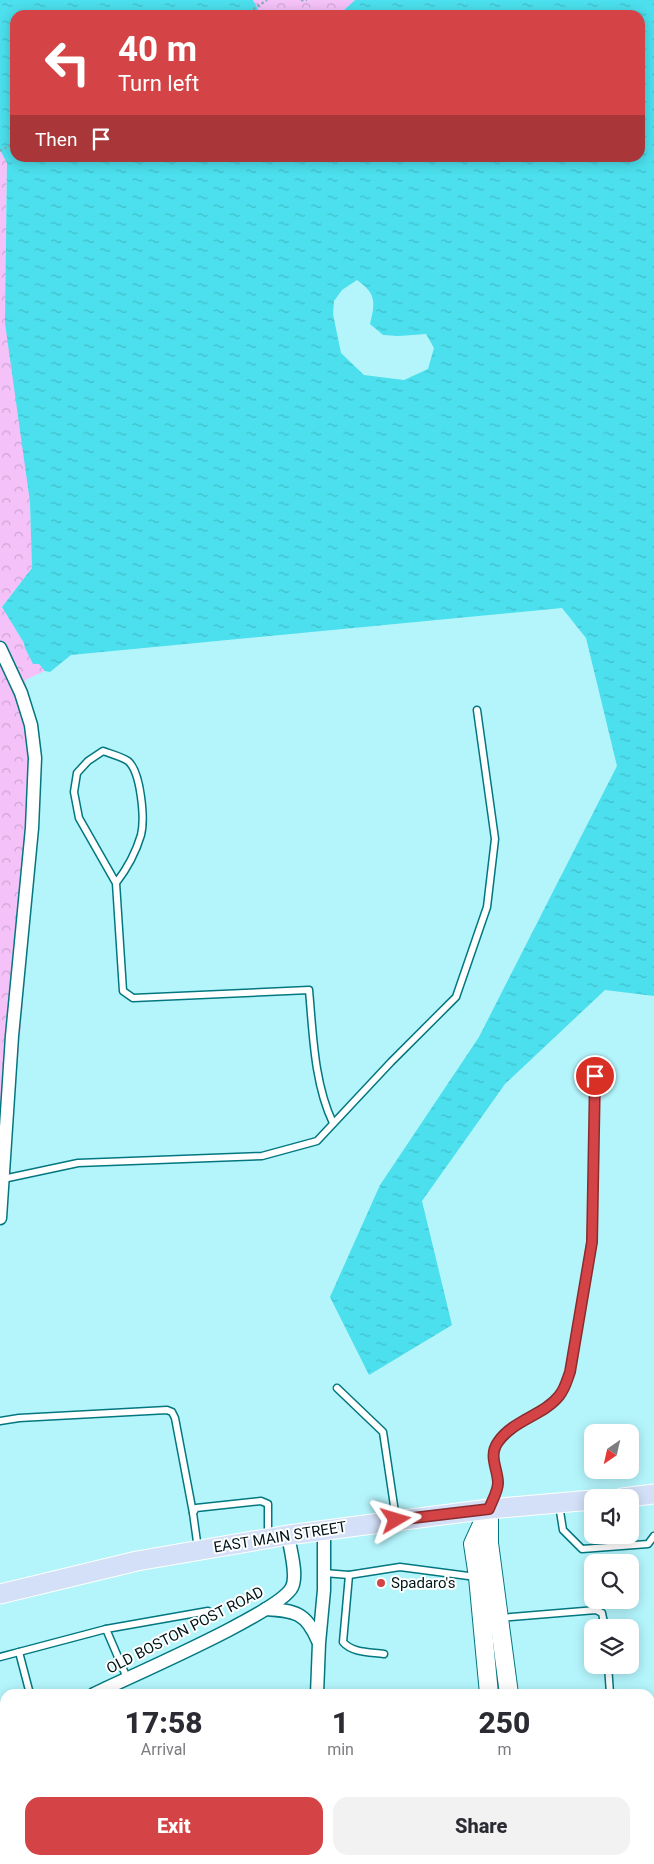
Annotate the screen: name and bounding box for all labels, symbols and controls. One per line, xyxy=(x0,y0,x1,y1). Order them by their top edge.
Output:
text: 40 m xyxy=(118,29,197,70)
icon: left xyxy=(35,30,100,95)
text: Turn left xyxy=(118,71,199,96)
icon: arrive xyxy=(87,125,115,153)
text: Then xyxy=(35,128,77,151)
pin xyxy=(574,1055,616,1097)
icon: arrive xyxy=(581,1062,609,1090)
north arrow xyxy=(584,1424,639,1479)
map controls xyxy=(584,1424,639,1674)
button: sound xyxy=(584,1489,639,1544)
position arrow xyxy=(369,1493,421,1545)
street label: EAST MAIN STREET xyxy=(212,1518,348,1556)
button: search xyxy=(584,1554,639,1609)
place label: Spadaro's xyxy=(391,1574,455,1592)
marker: Spadaro's xyxy=(375,1577,387,1589)
street label: OLD BOSTON POST ROAD xyxy=(103,1582,267,1678)
button: layers xyxy=(584,1619,639,1674)
text: 17:58 xyxy=(125,1705,203,1740)
text: 1 xyxy=(332,1705,349,1740)
text: 250 xyxy=(478,1705,530,1740)
text: Arrival xyxy=(141,1740,186,1759)
text: min xyxy=(327,1740,354,1759)
text: m xyxy=(497,1740,511,1759)
button: Exit xyxy=(25,1797,323,1855)
button: Share xyxy=(333,1797,630,1855)

